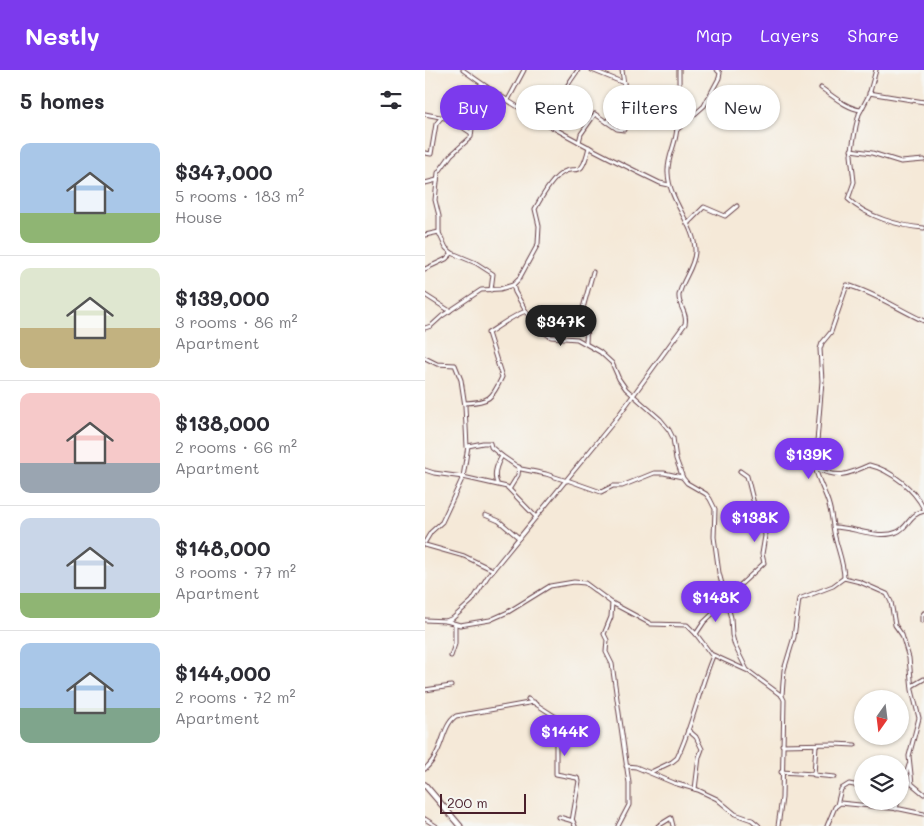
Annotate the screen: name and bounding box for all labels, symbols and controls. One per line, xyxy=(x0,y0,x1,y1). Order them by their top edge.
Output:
text: Nestly xyxy=(25,20,100,51)
text: Map xyxy=(696,23,732,47)
text: Layers xyxy=(760,23,819,47)
text: Share xyxy=(847,23,899,47)
chip: Buy xyxy=(440,85,506,130)
chip: Rent xyxy=(516,85,593,130)
chip: Filters xyxy=(603,85,696,130)
chip: New xyxy=(706,85,780,130)
icon: filters xyxy=(377,86,405,114)
text: 5 homes xyxy=(20,87,105,114)
text: $347,000 xyxy=(175,158,273,185)
icon: home xyxy=(60,163,120,223)
text: 5 rooms · 183 m² xyxy=(175,185,304,206)
text: House xyxy=(175,206,222,227)
text: $139,000 xyxy=(175,284,269,311)
icon: home xyxy=(60,288,120,348)
pin: $347K xyxy=(526,304,596,347)
text: $347K xyxy=(536,310,586,331)
text: 3 rooms · 86 m² xyxy=(175,311,298,332)
text: Apartment xyxy=(175,332,260,353)
text: $138,000 xyxy=(175,409,270,436)
icon: home xyxy=(60,413,120,473)
text: 2 rooms · 66 m² xyxy=(175,436,297,457)
pin: $139K xyxy=(774,438,844,480)
text: $139K xyxy=(786,443,832,464)
text: Apartment xyxy=(175,457,260,478)
pin: $138K xyxy=(720,500,790,543)
text: $138K xyxy=(731,506,779,527)
text: $148,000 xyxy=(175,534,271,561)
icon: home xyxy=(60,538,120,598)
text: 3 rooms · 77 m² xyxy=(175,561,296,582)
pin: $148K xyxy=(681,580,751,623)
text: Apartment xyxy=(175,582,260,603)
text: $148K xyxy=(692,586,740,607)
text: $144,000 xyxy=(175,659,271,686)
icon: home xyxy=(60,663,120,723)
text: 2 rooms · 72 m² xyxy=(175,686,296,707)
north arrow xyxy=(854,690,909,745)
map controls xyxy=(854,690,909,810)
text: Apartment xyxy=(175,707,260,728)
pin: $144K xyxy=(530,714,600,757)
text: $144K xyxy=(541,720,589,741)
button: layers xyxy=(854,755,909,810)
scale bar xyxy=(440,791,526,814)
text: 200 m xyxy=(447,793,488,812)

